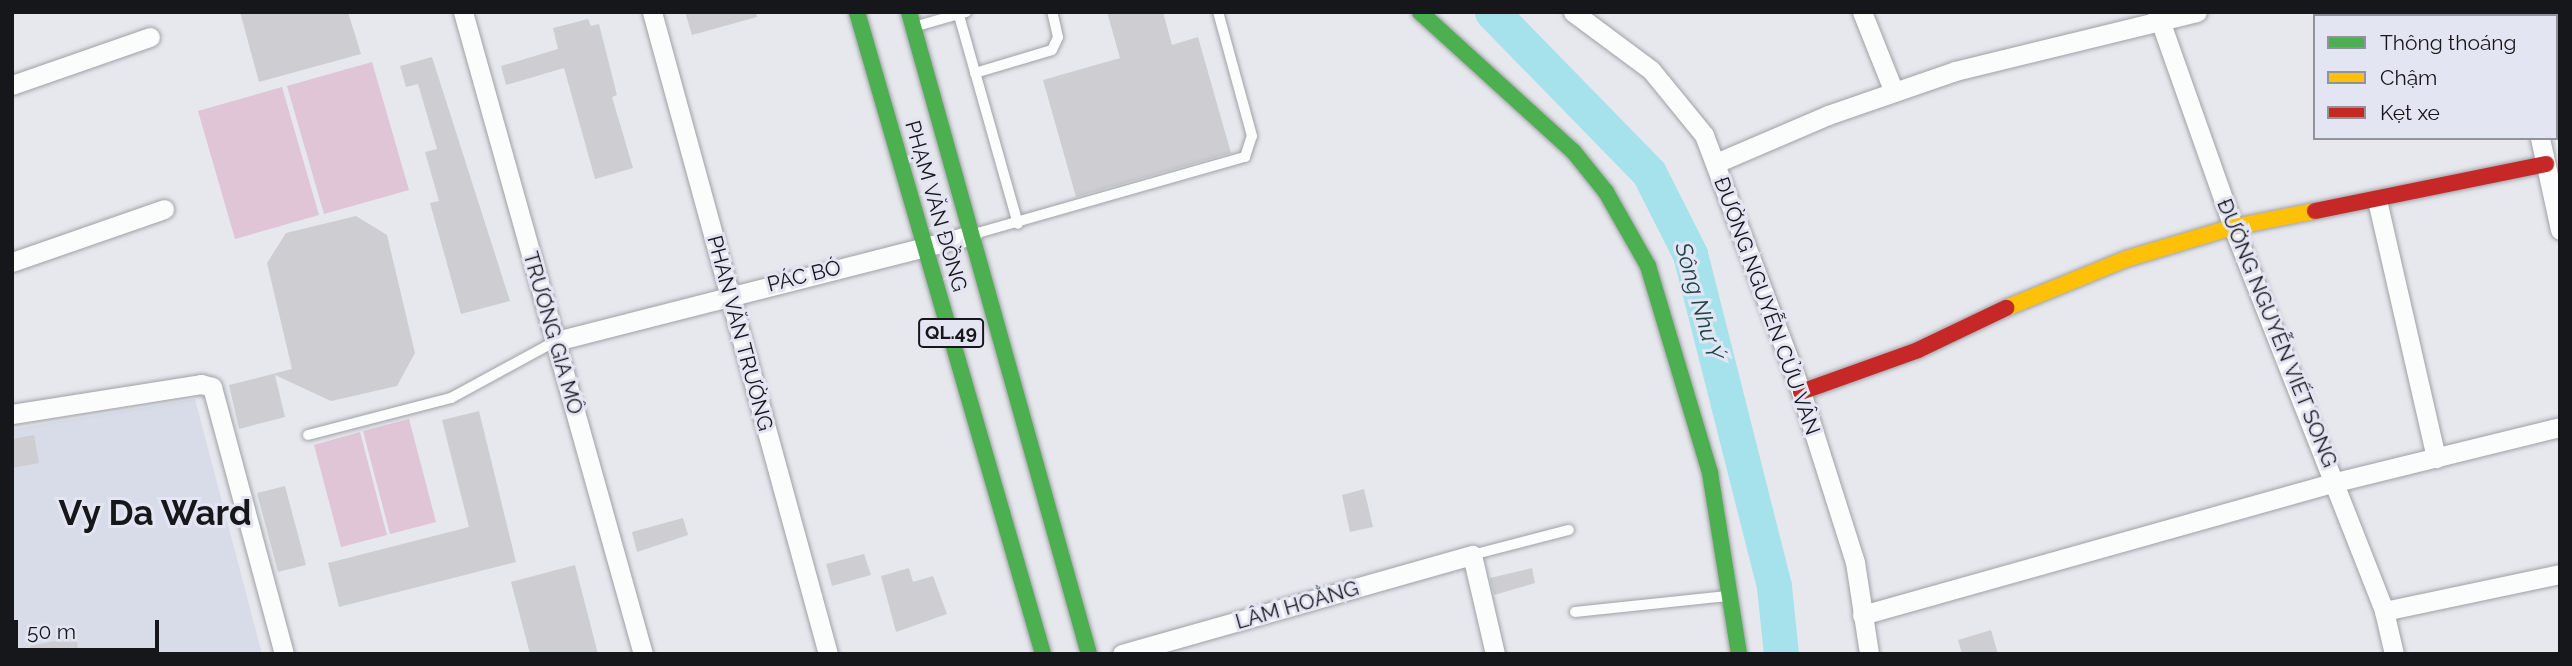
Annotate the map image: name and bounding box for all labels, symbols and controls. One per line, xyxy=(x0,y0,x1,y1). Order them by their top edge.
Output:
legend xyxy=(2313,14,2558,140)
text: Thông thoáng xyxy=(2380,30,2517,55)
text: Chậm xyxy=(2380,65,2437,90)
text: Kẹt xe xyxy=(2380,100,2440,125)
street label: PHẠM VĂN ĐỒNG xyxy=(899,117,973,295)
street label: ĐƯỜNG NGUYỄN CỬU VÂN xyxy=(1708,173,1826,439)
street label: ĐƯỜNG NGUYỄN VIẾT SONG xyxy=(2211,194,2343,472)
street label: PHAN VĂN TRƯỜNG xyxy=(702,232,778,434)
water label: Sông Như Ý xyxy=(1669,239,1729,363)
street label: TRƯƠNG GIA MÔ xyxy=(518,248,588,418)
street label: PÁC BÓ xyxy=(764,255,844,297)
road number: QL.49 xyxy=(918,318,984,348)
district label: Vy Da Ward xyxy=(57,492,253,534)
street label: LÂM HOẰNG xyxy=(1233,575,1361,635)
scale bar xyxy=(18,606,163,650)
text: 50 m xyxy=(27,619,76,644)

